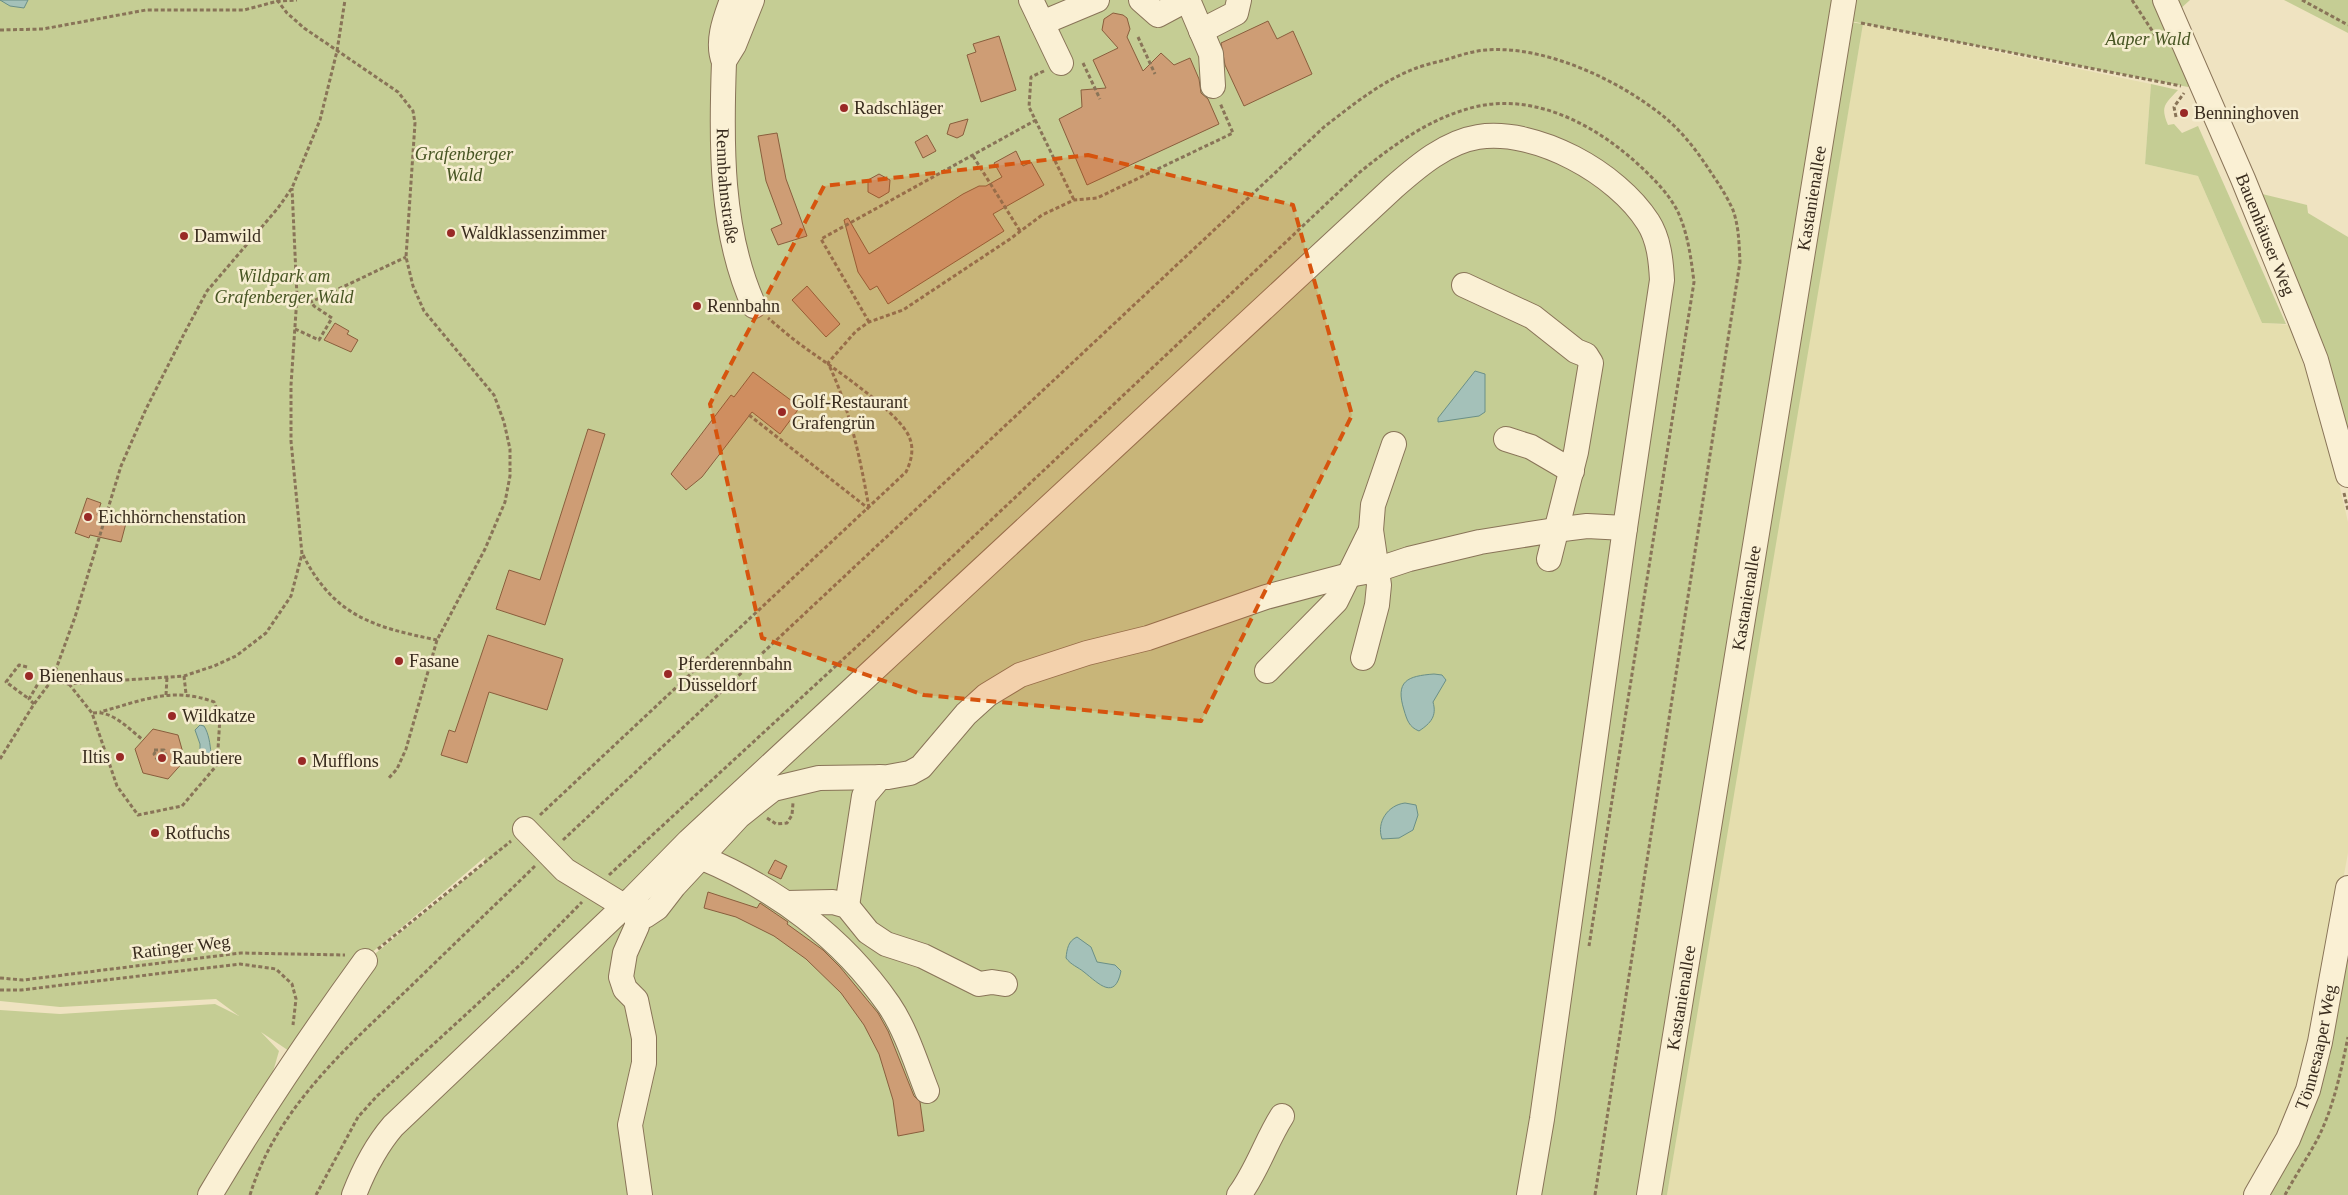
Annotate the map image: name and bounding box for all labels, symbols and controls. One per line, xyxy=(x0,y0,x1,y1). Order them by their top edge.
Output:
park label: Aaper Wald xyxy=(2105,29,2191,49)
place label: Radschläger xyxy=(854,98,943,118)
marker: Radschläger xyxy=(838,102,850,114)
place label: Benninghoven xyxy=(2194,103,2299,123)
marker: Benninghoven xyxy=(2178,107,2190,119)
street label: Rennbahnstraße xyxy=(713,128,743,245)
park label: Grafenberger Wald xyxy=(415,144,514,185)
street label: Kastanienallee xyxy=(1793,144,1830,252)
street label: Bauenhäuser Weg xyxy=(2232,170,2299,298)
place label: Waldklassenzimmer xyxy=(461,223,607,243)
place label: Damwild xyxy=(194,226,261,246)
marker: Waldklassenzimmer xyxy=(445,227,457,239)
marker: Damwild xyxy=(178,230,190,242)
park label: Wildpark am Grafenberger Wald xyxy=(214,266,355,307)
place label: Rennbahn xyxy=(707,296,780,316)
marker: Rennbahn xyxy=(691,300,703,312)
place label: Golf-Restaurant Grafengrün xyxy=(792,392,908,433)
marker: Golf-Restaurant Grafengrün xyxy=(776,406,788,418)
place label: Eichhörnchenstation xyxy=(98,507,246,527)
marker: Eichhörnchenstation xyxy=(82,511,94,523)
street label: Kastanienallee xyxy=(1728,544,1765,652)
place label: Fasane xyxy=(409,651,459,671)
place label: Pferderennbahn Düsseldorf xyxy=(678,654,792,695)
marker: Fasane xyxy=(393,655,405,667)
place label: Bienenhaus xyxy=(39,666,123,686)
marker: Pferderennbahn Düsseldorf xyxy=(662,668,674,680)
marker: Bienenhaus xyxy=(23,670,35,682)
place label: Wildkatze xyxy=(182,706,255,726)
marker: Wildkatze xyxy=(166,710,178,722)
place label: Iltis xyxy=(82,747,110,767)
place label: Raubtiere xyxy=(172,748,242,768)
marker: Iltis xyxy=(114,751,126,763)
place label: Mufflons xyxy=(312,751,379,771)
marker: Raubtiere xyxy=(156,752,168,764)
marker: Mufflons xyxy=(296,755,308,767)
place label: Rotfuchs xyxy=(165,823,230,843)
marker: Rotfuchs xyxy=(149,827,161,839)
street label: Ratinger Weg xyxy=(131,931,231,963)
street label: Kastanienallee xyxy=(1663,944,1700,1052)
street label: Tönnesaaper Weg xyxy=(2291,983,2340,1113)

